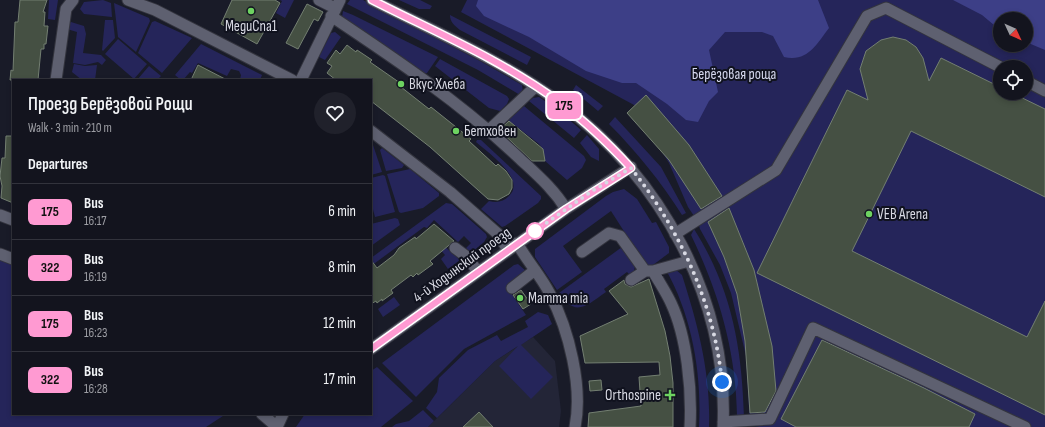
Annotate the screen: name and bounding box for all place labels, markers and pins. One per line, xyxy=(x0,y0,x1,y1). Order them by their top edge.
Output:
marker: МедиСпа1 xyxy=(246,6,256,16)
place label: МедиСпа1 xyxy=(225,17,278,36)
place label: Вкус Хлеба xyxy=(409,75,465,94)
marker: Вкус Хлеба xyxy=(396,79,406,89)
place label: Бетховен xyxy=(464,122,516,141)
marker: Бетховен xyxy=(451,126,461,136)
place label: VEB Arena xyxy=(877,205,928,224)
marker: VEB Arena xyxy=(864,209,874,219)
unlabelled marker xyxy=(526,222,544,240)
place label: Mamma mia xyxy=(528,289,589,308)
marker: Mamma mia xyxy=(515,293,525,303)
place label: Orthospine xyxy=(605,386,661,405)
marker: Orthospine xyxy=(664,389,676,401)

